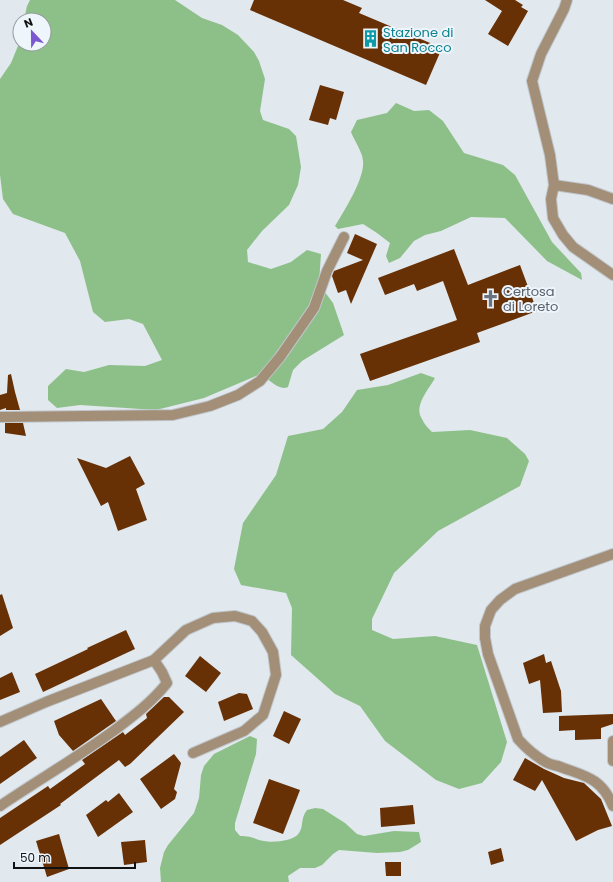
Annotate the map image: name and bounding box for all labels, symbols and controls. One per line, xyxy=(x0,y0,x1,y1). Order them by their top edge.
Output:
north arrow xyxy=(12,12,52,52)
text: N xyxy=(21,14,35,32)
place label: Stazione di San Rocco xyxy=(383,23,453,57)
building icon: Stazione di San Rocco xyxy=(360,29,380,49)
place label: Certosa di Loreto xyxy=(503,282,558,316)
church icon: Certosa di Loreto xyxy=(480,288,500,308)
scale bar xyxy=(14,844,135,870)
text: 50 m xyxy=(20,849,51,866)

